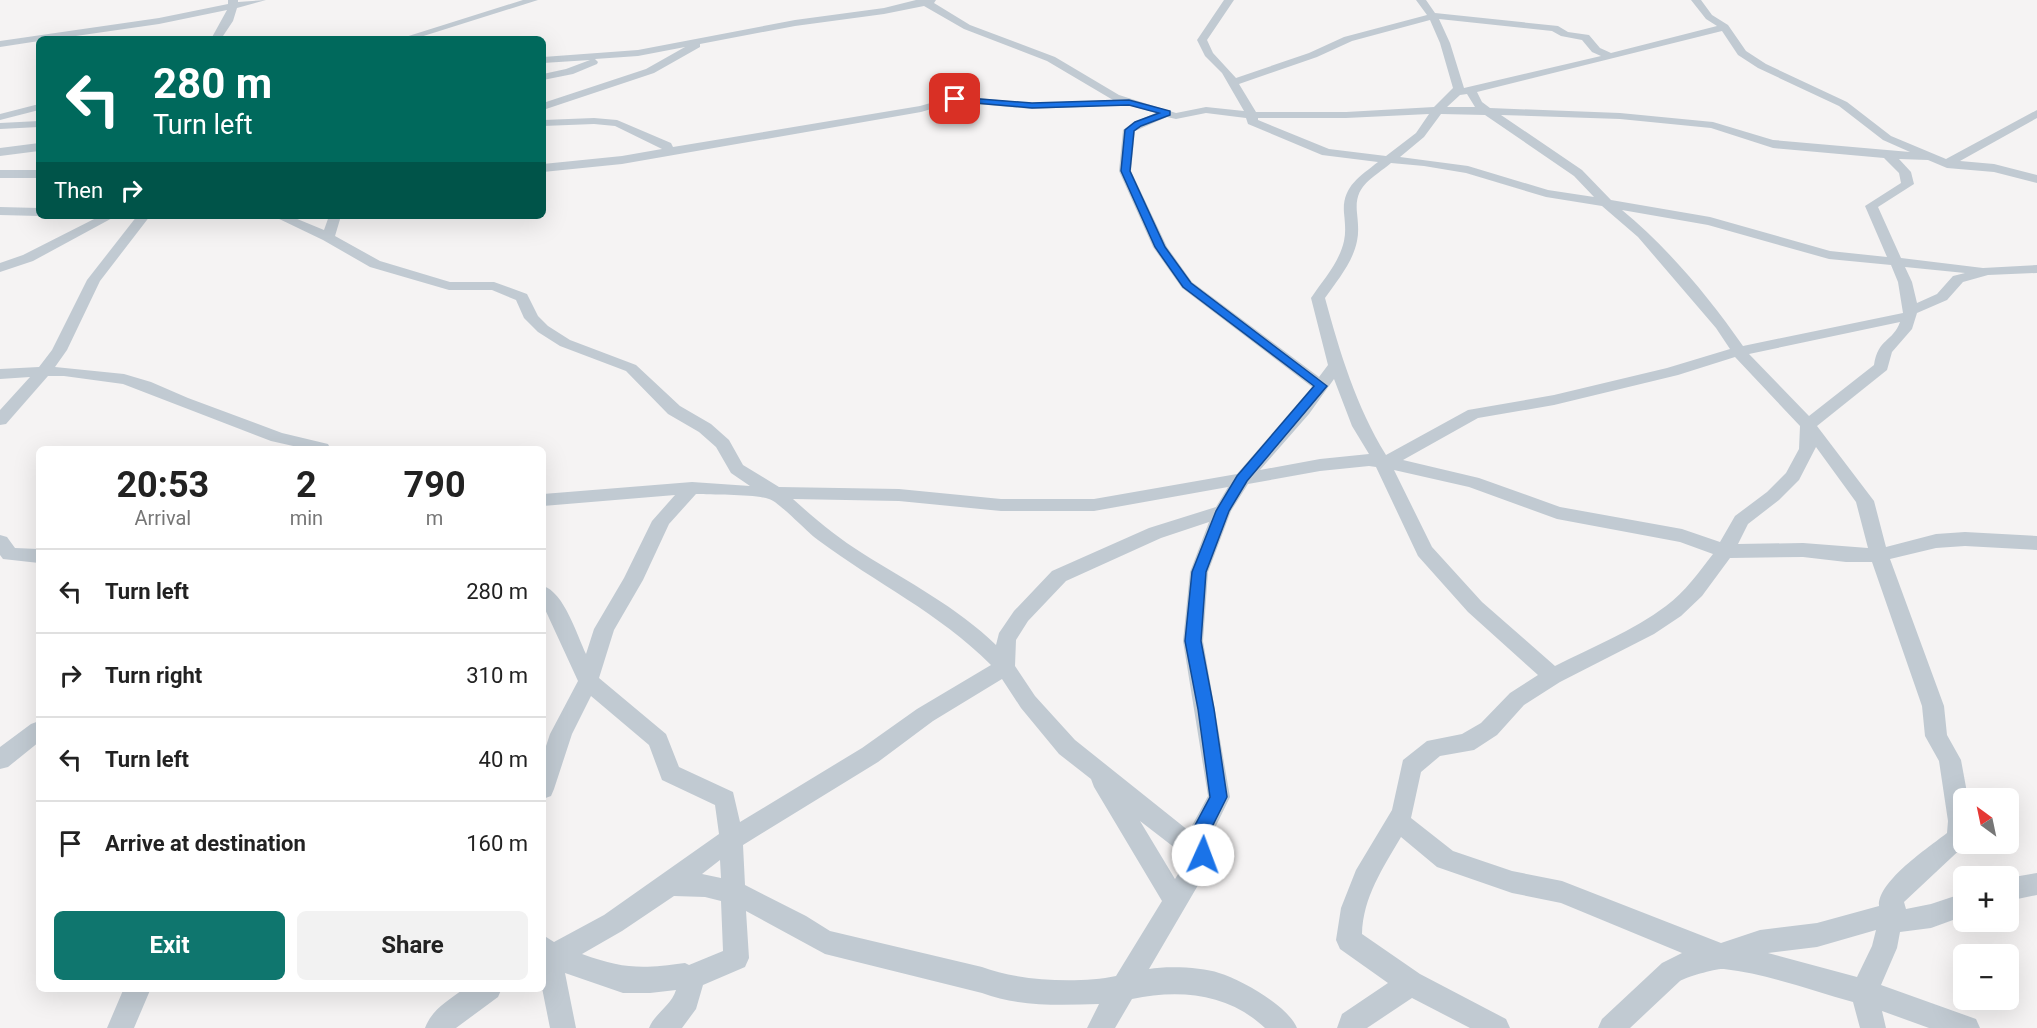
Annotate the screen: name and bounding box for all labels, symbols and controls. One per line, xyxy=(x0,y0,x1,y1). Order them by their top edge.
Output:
text: 280 m xyxy=(153,59,272,108)
icon: left xyxy=(54,60,132,138)
pin xyxy=(929,73,980,124)
icon: arrive xyxy=(938,82,971,115)
text: Turn left xyxy=(153,109,253,141)
icon: right xyxy=(115,174,148,207)
text: Then xyxy=(54,178,103,203)
text: 20:53 xyxy=(116,464,209,506)
text: 2 xyxy=(296,464,317,506)
text: 790 xyxy=(404,464,466,506)
text: Arrival xyxy=(134,506,191,530)
text: min xyxy=(290,506,323,530)
text: m xyxy=(426,506,443,530)
icon: left xyxy=(54,575,87,608)
text: Turn left xyxy=(105,579,189,604)
text: 280 m xyxy=(466,579,528,604)
icon: right xyxy=(54,659,87,692)
text: Turn right xyxy=(105,663,202,688)
text: 310 m xyxy=(466,663,528,688)
icon: left xyxy=(54,743,87,776)
text: Turn left xyxy=(105,747,189,772)
text: 40 m xyxy=(479,747,528,772)
north arrow xyxy=(1953,788,2019,854)
map controls xyxy=(1953,788,2019,1010)
position arrow xyxy=(1171,823,1235,887)
icon: arrive xyxy=(54,827,87,860)
text: Arrive at destination xyxy=(105,831,306,856)
text: 160 m xyxy=(466,831,528,856)
button: + xyxy=(1953,866,2019,932)
button: Exit xyxy=(54,911,285,980)
button: Share xyxy=(297,911,528,980)
button: − xyxy=(1953,944,2019,1010)

